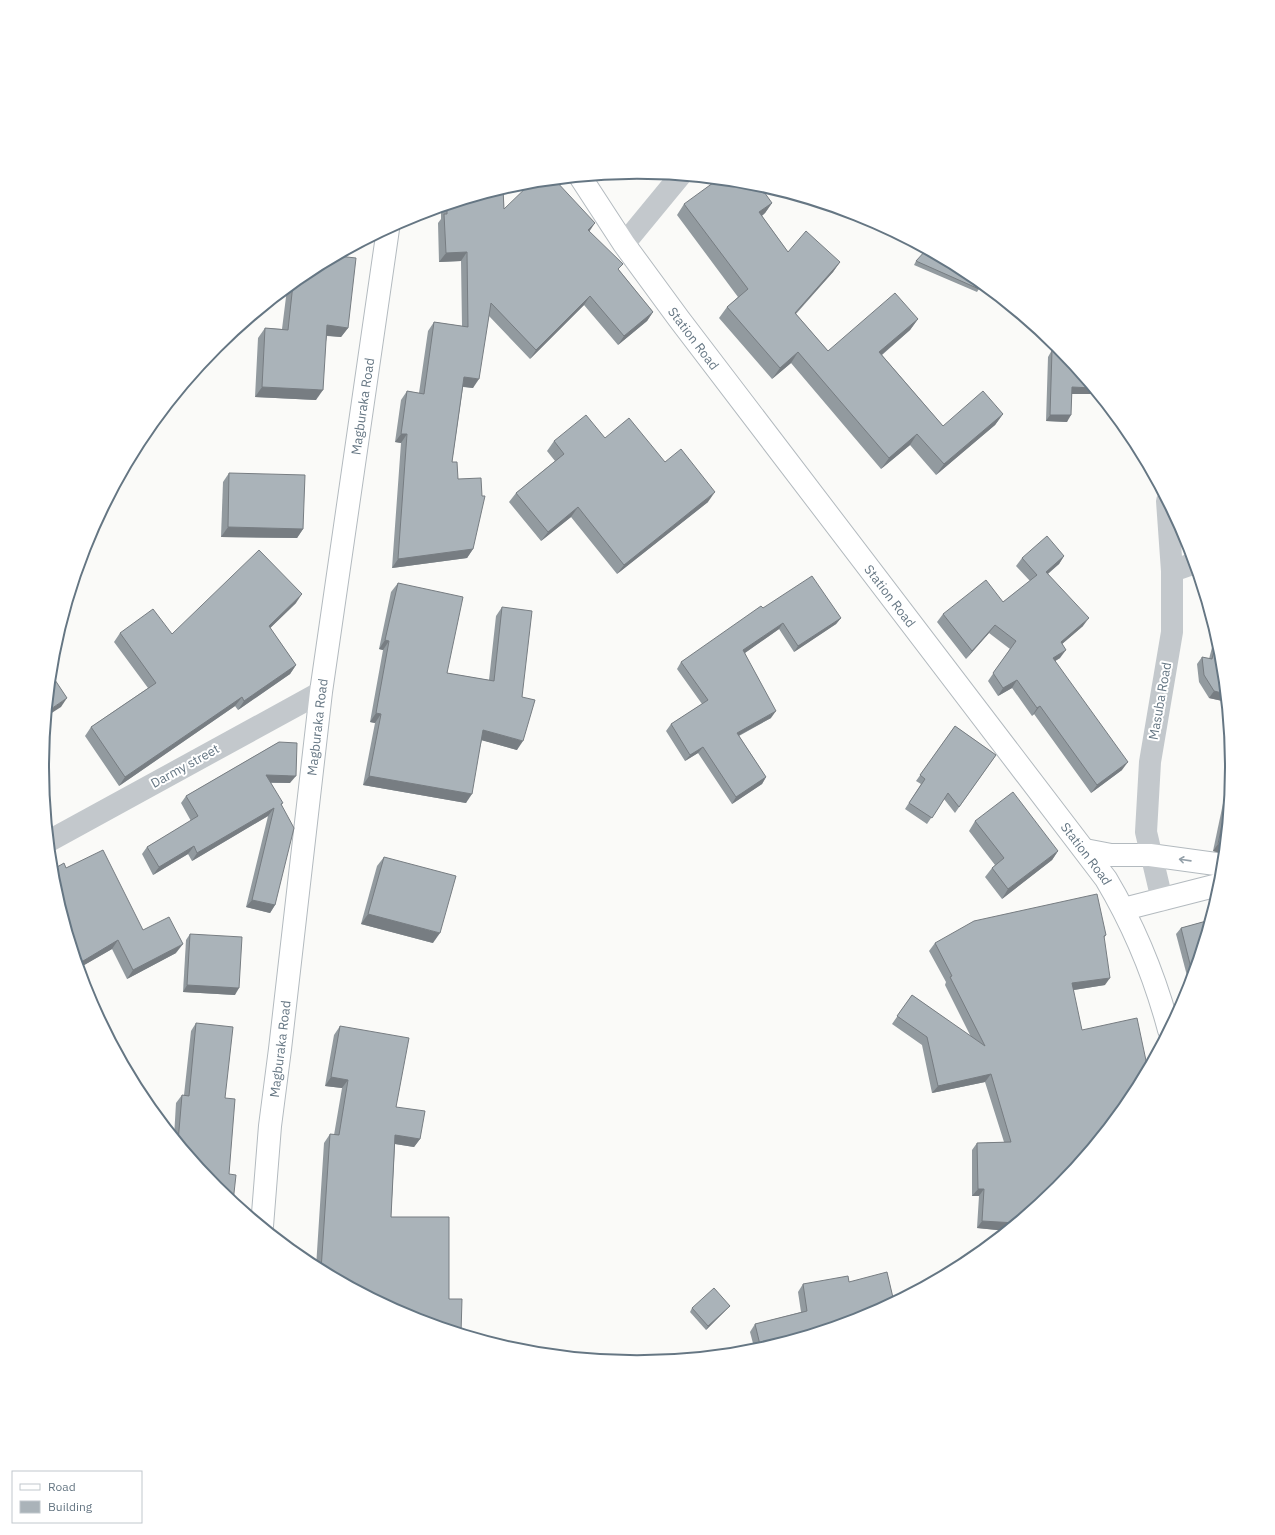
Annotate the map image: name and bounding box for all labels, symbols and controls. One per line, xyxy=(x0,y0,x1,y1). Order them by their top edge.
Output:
street label: Station Road xyxy=(664,303,723,373)
street label: Magburaka Road xyxy=(347,357,378,456)
street label: Station Road xyxy=(861,561,920,631)
street label: Masuba Road xyxy=(1145,661,1175,741)
street label: Magburaka Road xyxy=(303,677,331,777)
street label: Darmy street xyxy=(148,740,222,792)
street label: Station Road xyxy=(1057,819,1116,888)
one-way arrow xyxy=(1179,856,1192,864)
street label: Magburaka Road xyxy=(265,999,294,1099)
legend xyxy=(12,1471,142,1523)
text: Road xyxy=(48,1479,76,1494)
text: Building xyxy=(48,1499,93,1514)

